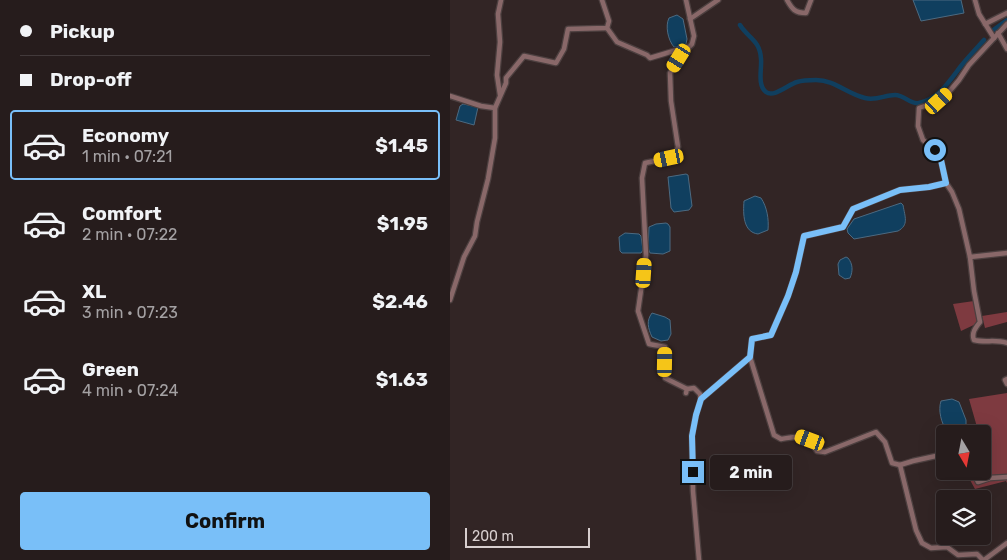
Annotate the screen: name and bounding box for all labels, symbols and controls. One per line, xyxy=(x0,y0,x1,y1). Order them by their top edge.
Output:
text: Pickup xyxy=(50,20,115,43)
car xyxy=(664,41,693,75)
text: Drop-off xyxy=(50,68,132,91)
car xyxy=(922,85,955,117)
icon: car xyxy=(22,123,67,168)
text: Economy xyxy=(82,124,169,147)
text: $1.45 xyxy=(375,134,428,157)
route start xyxy=(924,139,946,161)
text: 1 min · 07:21 xyxy=(82,147,172,166)
car xyxy=(652,148,685,168)
icon: car xyxy=(22,201,67,246)
text: Comfort xyxy=(82,202,162,225)
text: $1.95 xyxy=(377,212,428,235)
text: 2 min · 07:22 xyxy=(82,225,177,244)
car xyxy=(635,258,652,288)
icon: car xyxy=(22,279,67,324)
text: XL xyxy=(82,280,106,303)
text: $2.46 xyxy=(372,290,428,313)
text: 3 min · 07:23 xyxy=(82,303,178,322)
car xyxy=(657,347,672,377)
icon: car xyxy=(22,357,67,402)
text: Green xyxy=(82,358,139,381)
text: $1.63 xyxy=(376,368,428,391)
text: 4 min · 07:24 xyxy=(82,381,178,400)
north arrow xyxy=(936,425,991,480)
map controls xyxy=(936,425,991,545)
car xyxy=(793,428,826,452)
callout: 2 min xyxy=(710,454,793,490)
route end xyxy=(682,461,704,483)
text: 2 min xyxy=(729,463,773,482)
button: layers xyxy=(936,490,991,545)
button: Confirm xyxy=(20,492,430,550)
scale bar xyxy=(465,525,590,548)
text: 200 m xyxy=(472,528,514,545)

